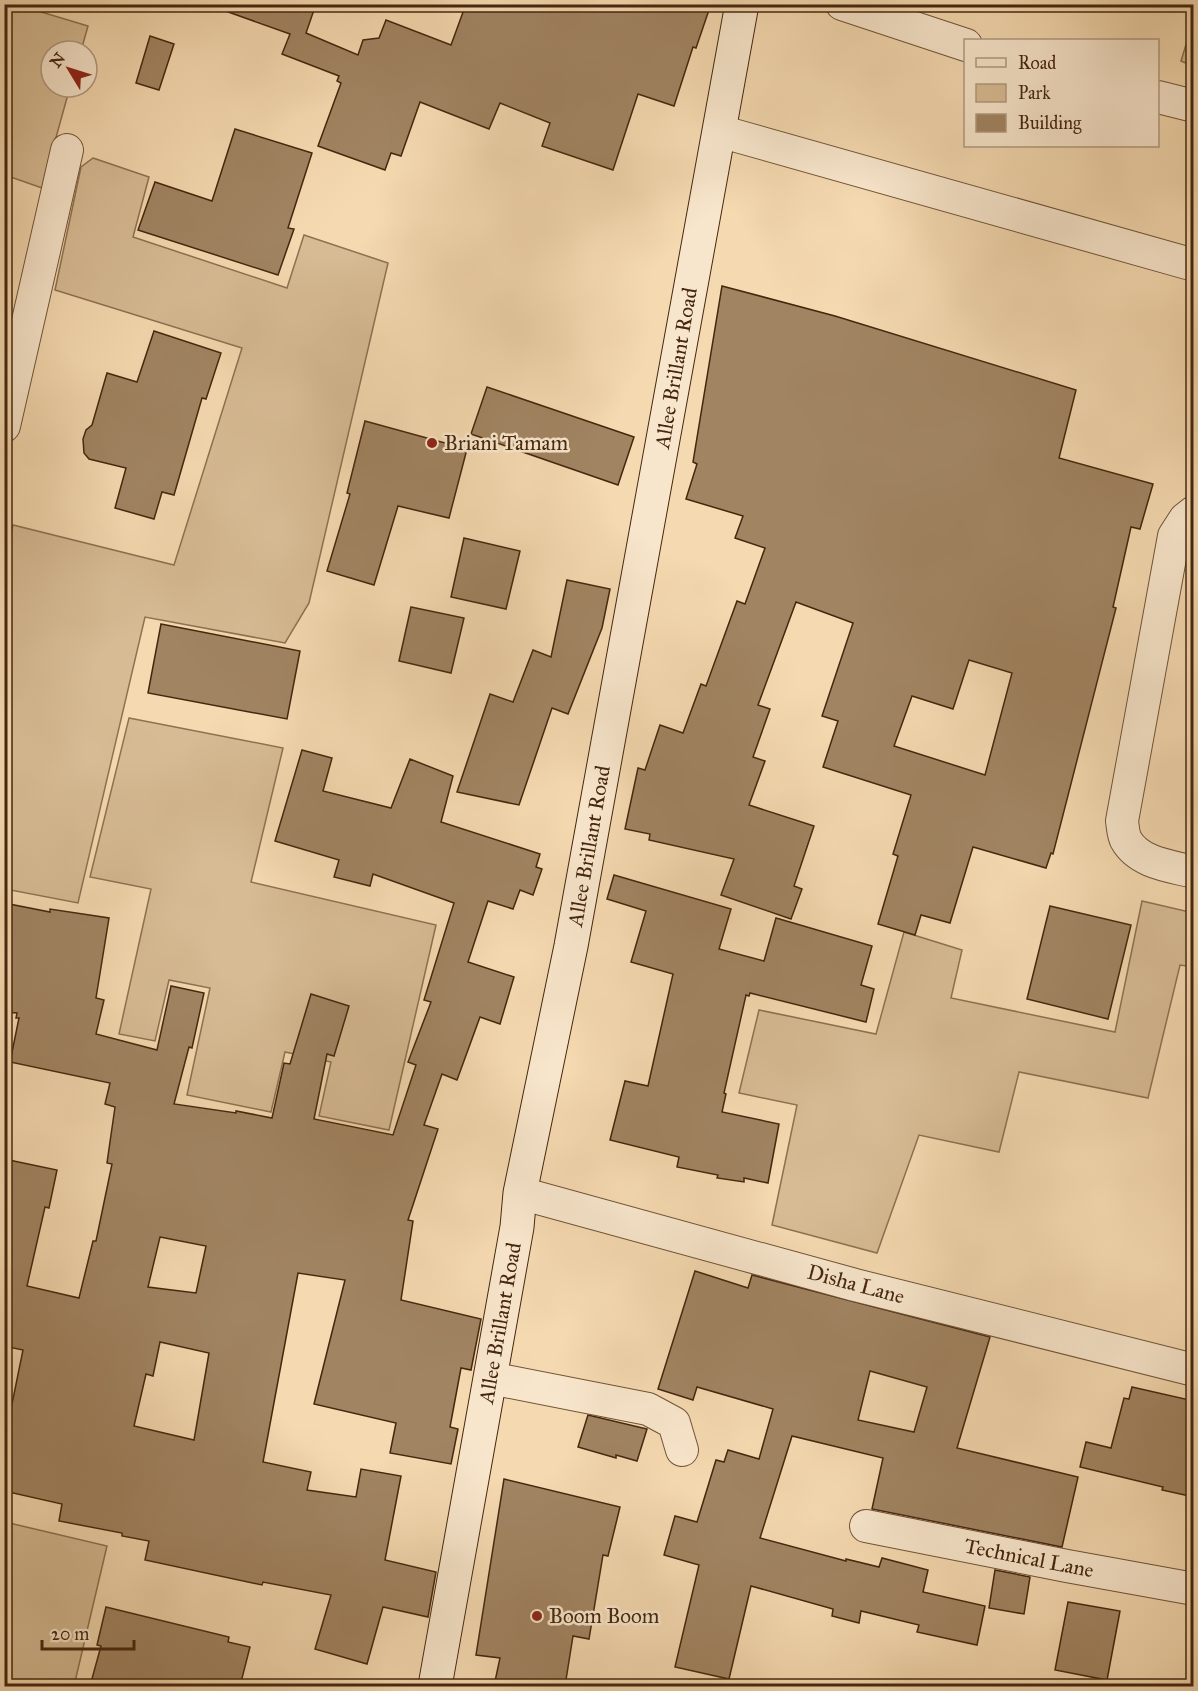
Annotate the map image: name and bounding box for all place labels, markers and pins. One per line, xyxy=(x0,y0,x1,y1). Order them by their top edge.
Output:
place label: Briani Tamam xyxy=(444,430,568,456)
marker: Briani Tamam xyxy=(425,436,439,450)
place label: Boom Boom xyxy=(549,1603,660,1629)
marker: Boom Boom xyxy=(530,1609,544,1623)

